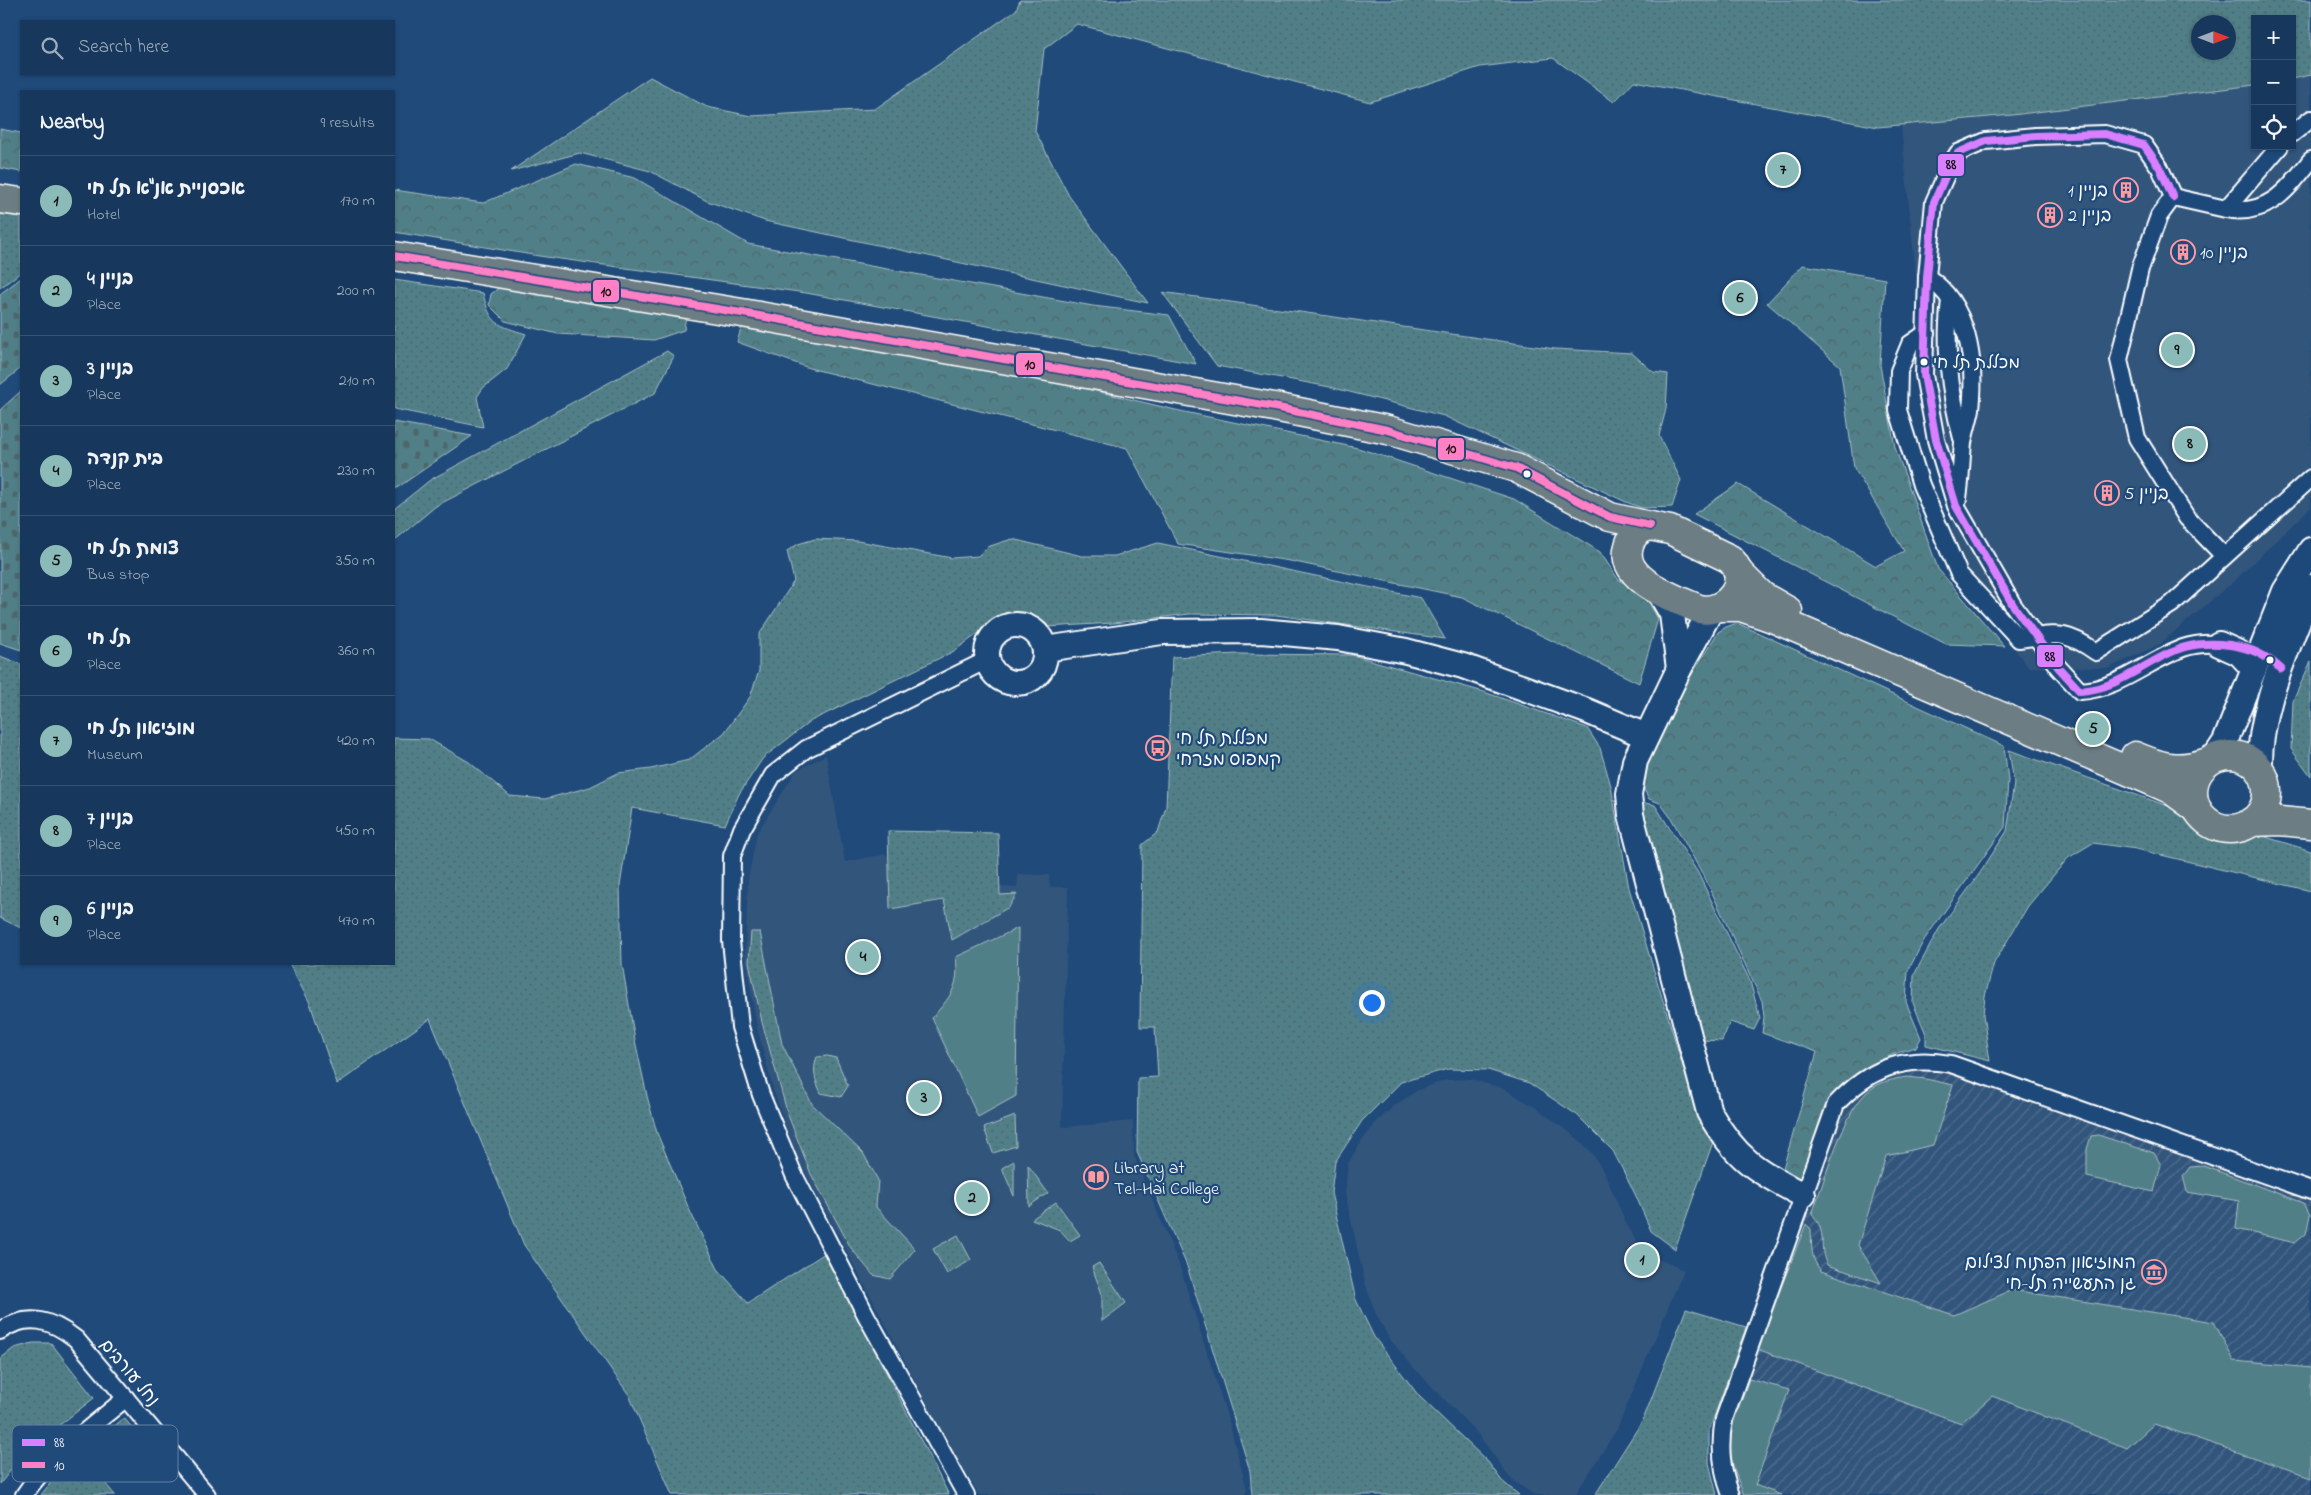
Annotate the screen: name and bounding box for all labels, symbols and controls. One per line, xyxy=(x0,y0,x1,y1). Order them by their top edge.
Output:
north arrow xyxy=(2191,15,2236,60)
map controls xyxy=(2251,15,2296,150)
button: + xyxy=(2251,15,2296,60)
search box xyxy=(20,20,395,75)
icon: search xyxy=(38,34,66,62)
text: Search here xyxy=(78,34,169,61)
button: − xyxy=(2251,60,2296,105)
button: locate xyxy=(2251,105,2296,150)
text: Nearby xyxy=(40,108,104,138)
text: 9 results xyxy=(321,111,375,135)
pin: 7 xyxy=(1767,151,1799,189)
line badge: 88 xyxy=(1937,153,1965,177)
text: 88 xyxy=(1945,155,1957,176)
text: אכסניית אנ"א תל חי xyxy=(87,176,245,203)
building icon: בניין 1 xyxy=(2113,177,2139,203)
place label: בניין 1 xyxy=(2068,179,2108,205)
text: 1 xyxy=(53,189,59,213)
text: 170 m xyxy=(340,189,375,213)
building icon: בניין 2 xyxy=(2037,202,2063,228)
text: Hotel xyxy=(87,203,120,227)
place label: בניין 2 xyxy=(2068,204,2111,230)
building icon: בניין 10 xyxy=(2170,239,2196,265)
place label: בניין 10 xyxy=(2200,241,2248,267)
text: בניין 4 xyxy=(87,266,134,293)
text: 2 xyxy=(52,279,60,303)
text: 200 m xyxy=(337,279,375,303)
line badge: 10 xyxy=(592,279,620,303)
pin: 6 xyxy=(1724,279,1756,317)
text: 10 xyxy=(601,282,611,303)
text: Place xyxy=(87,293,121,317)
pin: 9 xyxy=(2161,331,2193,369)
place label: מכללת תל חי xyxy=(1933,351,2020,376)
line badge: 10 xyxy=(1015,352,1044,376)
text: 10 xyxy=(1025,355,1035,376)
text: בניין 3 xyxy=(87,356,134,383)
marker: מכללת תל חי xyxy=(1919,357,1929,367)
text: 3 xyxy=(53,369,59,393)
text: 210 m xyxy=(339,369,375,393)
text: Place xyxy=(87,383,121,407)
pin: 8 xyxy=(2174,425,2206,463)
line badge: 10 xyxy=(1437,437,1465,461)
text: 10 xyxy=(1446,439,1456,460)
text: בית קנדה xyxy=(87,446,163,473)
text: 4 xyxy=(53,459,59,483)
text: 230 m xyxy=(337,459,375,483)
unlabelled marker xyxy=(1522,469,1532,479)
text: Place xyxy=(87,473,121,497)
building icon: בניין 5 xyxy=(2094,480,2120,506)
place label: בניין 5 xyxy=(2124,482,2169,508)
text: צומת תל חי xyxy=(87,536,179,563)
text: 5 xyxy=(51,549,61,573)
text: 350 m xyxy=(336,549,375,573)
text: Bus stop xyxy=(87,563,150,587)
text: תל חי xyxy=(87,626,131,653)
text: 6 xyxy=(52,639,60,663)
text: 360 m xyxy=(338,639,375,663)
line badge: 88 xyxy=(2036,644,2064,668)
text: 88 xyxy=(2044,647,2056,668)
text: Place xyxy=(87,653,121,677)
unlabelled marker xyxy=(2265,655,2275,665)
pin: 5 xyxy=(2077,710,2109,748)
text: מוזיאון תל חי xyxy=(87,716,195,743)
place label: מכללת תל חי קמפוס מזרחי xyxy=(1176,727,1281,774)
text: 7 xyxy=(53,729,59,753)
text: 420 m xyxy=(337,729,375,753)
bus stop icon: מכללת תל חי קמפוס מזרחי xyxy=(1145,735,1171,761)
text: Museum xyxy=(87,743,143,767)
text: בניין 7 xyxy=(87,806,134,833)
text: 8 xyxy=(53,819,59,843)
text: 450 m xyxy=(336,819,375,843)
text: Place xyxy=(87,833,121,857)
text: בניין 6 xyxy=(87,896,134,923)
text: 9 xyxy=(54,909,58,933)
text: 470 m xyxy=(338,909,375,933)
text: Place xyxy=(87,923,121,947)
pin: 4 xyxy=(847,938,879,976)
your location xyxy=(1359,990,1385,1016)
pin: 3 xyxy=(908,1079,940,1117)
place label: Library at Tel-Hai College xyxy=(1114,1156,1220,1204)
library icon: Library at Tel-Hai College xyxy=(1083,1164,1109,1190)
pin: 2 xyxy=(956,1179,988,1217)
pin: 1 xyxy=(1626,1241,1658,1279)
place label: המוזיאון הפתוח לצילום גן התעשייה תל-חי xyxy=(1965,1251,2136,1298)
museum icon: המוזיאון הפתוח לצילום גן התעשייה תל-חי xyxy=(2141,1259,2167,1285)
street label: נחל עורבים xyxy=(92,1334,165,1413)
legend xyxy=(12,1425,178,1482)
text: 88 xyxy=(54,1433,65,1454)
text: 10 xyxy=(54,1456,65,1477)

